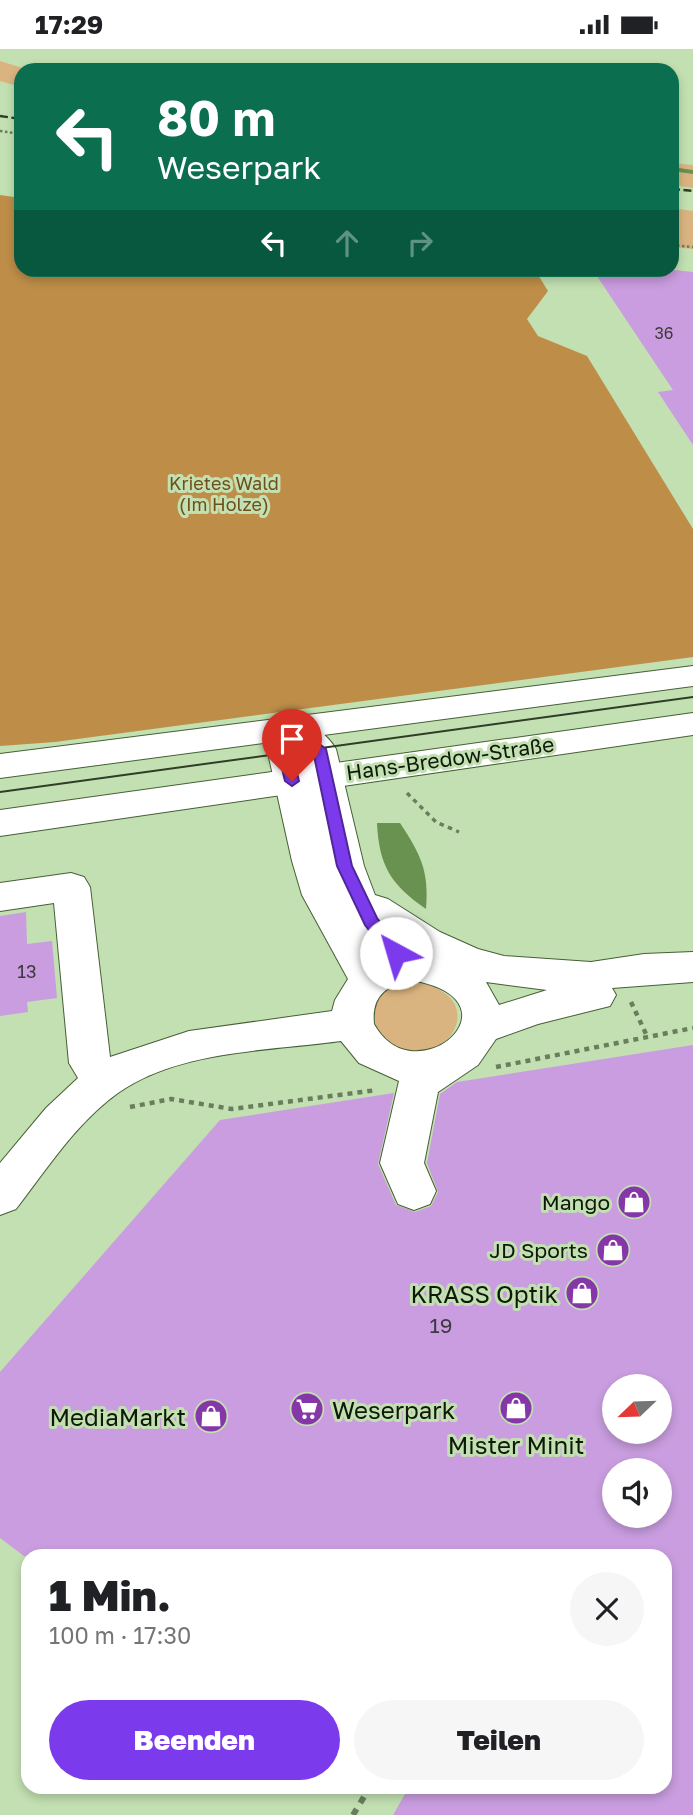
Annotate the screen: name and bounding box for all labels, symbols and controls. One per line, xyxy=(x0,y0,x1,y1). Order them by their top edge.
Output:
text: 17:29 xyxy=(35,9,103,40)
text: 80 m xyxy=(157,88,275,147)
icon: left xyxy=(42,91,133,182)
text: Weserpark xyxy=(157,148,321,186)
icon: left xyxy=(255,224,293,262)
icon: ahead xyxy=(328,224,366,262)
icon: right xyxy=(401,224,439,262)
house number: 36 xyxy=(654,323,674,343)
park label: Krietes Wald (Im Holze) xyxy=(169,472,279,515)
pin xyxy=(262,709,322,781)
icon: arrive xyxy=(273,720,311,758)
street label: Hans-Bredow-Straße xyxy=(344,731,556,785)
position arrow xyxy=(359,916,433,990)
house number: 13 xyxy=(17,960,37,982)
shop icon: Mango xyxy=(615,1183,653,1221)
place label: Mango xyxy=(542,1189,610,1215)
shop icon: JD Sports xyxy=(594,1231,632,1269)
place label: JD Sports xyxy=(489,1237,588,1263)
shop icon: KRASS Optik xyxy=(563,1274,601,1312)
place label: KRASS Optik xyxy=(410,1279,558,1308)
house number: 19 xyxy=(430,1312,452,1338)
north arrow xyxy=(602,1374,672,1444)
map controls xyxy=(602,1374,672,1528)
shop icon: Mister Minit xyxy=(497,1389,535,1427)
supermarket icon: Weserpark xyxy=(288,1390,326,1428)
place label: Weserpark xyxy=(332,1395,455,1424)
shop icon: MediaMarkt xyxy=(192,1397,230,1435)
place label: MediaMarkt xyxy=(49,1402,186,1431)
place label: Mister Minit xyxy=(448,1430,584,1459)
button: sound xyxy=(602,1458,672,1528)
text: 1 Min. xyxy=(49,1570,171,1620)
button: close xyxy=(570,1572,644,1646)
text: 100 m · 17:30 xyxy=(49,1621,191,1649)
button: Beenden xyxy=(49,1700,340,1780)
button: Teilen xyxy=(354,1700,644,1780)

